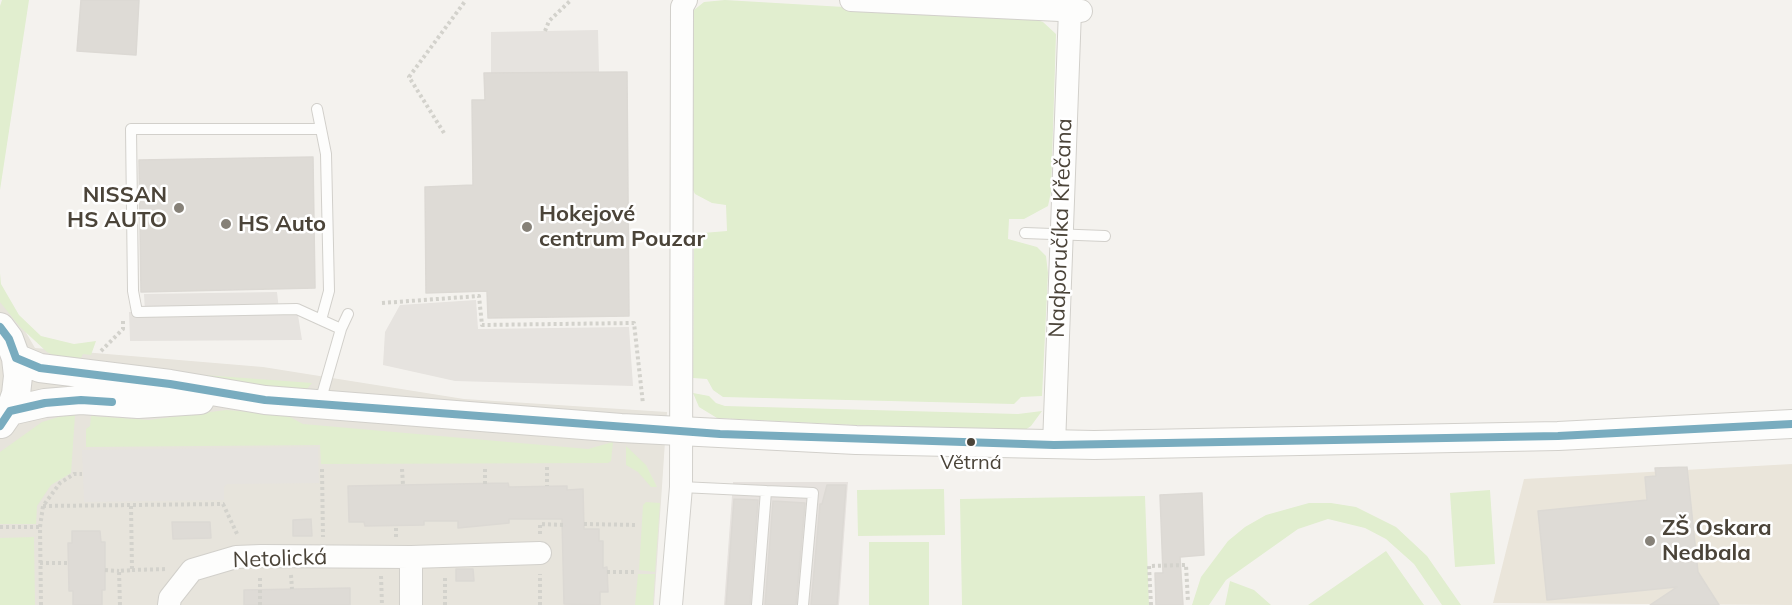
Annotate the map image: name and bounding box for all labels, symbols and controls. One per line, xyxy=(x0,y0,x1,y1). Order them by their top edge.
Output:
street label: Nadporučíka Křečana xyxy=(1044,118,1078,338)
place label: NISSAN HS AUTO xyxy=(67,182,167,234)
marker: NISSAN HS AUTO xyxy=(172,201,186,215)
place label: Hokejové centrum Pouzar xyxy=(539,201,705,252)
place label: HS Auto xyxy=(238,211,326,237)
marker: HS Auto xyxy=(219,217,233,231)
marker: Hokejové centrum Pouzar xyxy=(520,220,534,234)
marker: Větrná xyxy=(965,436,977,448)
place label: Větrná xyxy=(940,451,1002,475)
place label: ZŠ Oskara Nedbala xyxy=(1662,515,1772,566)
marker: ZŠ Oskara Nedbala xyxy=(1643,534,1657,548)
street label: Netolická xyxy=(232,544,328,574)

